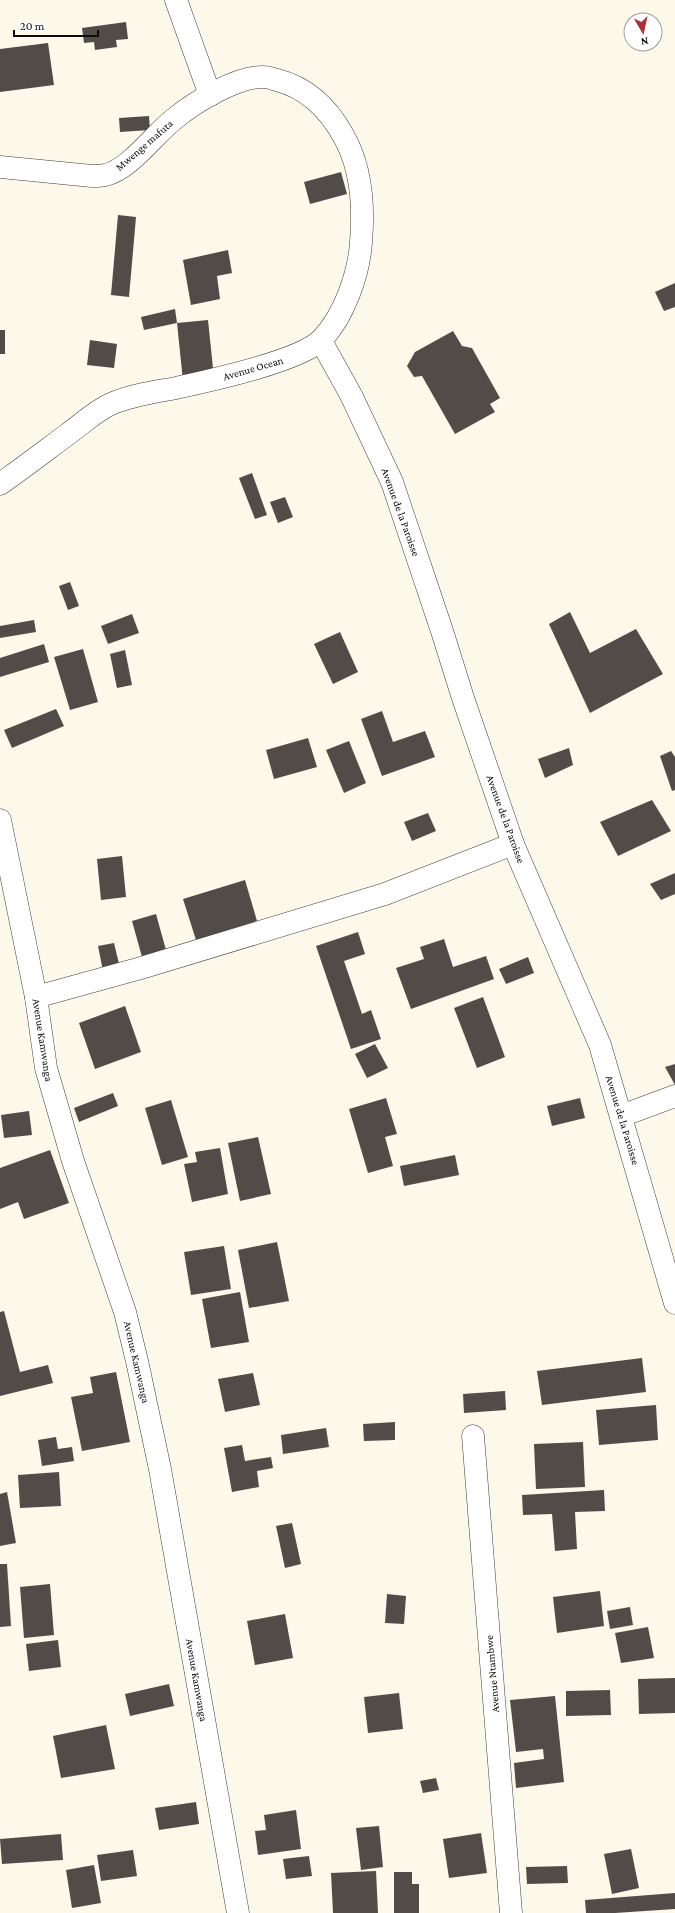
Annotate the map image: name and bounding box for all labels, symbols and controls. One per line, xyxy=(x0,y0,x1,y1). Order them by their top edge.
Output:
scale bar xyxy=(14,12,98,38)
north arrow xyxy=(623,12,663,52)
text: 20 m xyxy=(20,19,45,33)
text: N xyxy=(639,35,649,48)
street label: Mwenge mafuta xyxy=(113,117,176,174)
street label: Avenue Ocean xyxy=(221,354,285,382)
street label: Avenue de la Paroisse xyxy=(379,466,423,558)
street label: Avenue de la Paroisse xyxy=(484,773,528,865)
street label: Avenue Kamwanga xyxy=(30,998,55,1083)
street label: Avenue de la Paroisse xyxy=(604,1074,642,1166)
street label: Avenue Kamwanga xyxy=(121,1320,152,1404)
street label: Avenue Ntambwe xyxy=(483,1635,501,1713)
street label: Avenue Kamwanga xyxy=(183,1638,210,1723)

